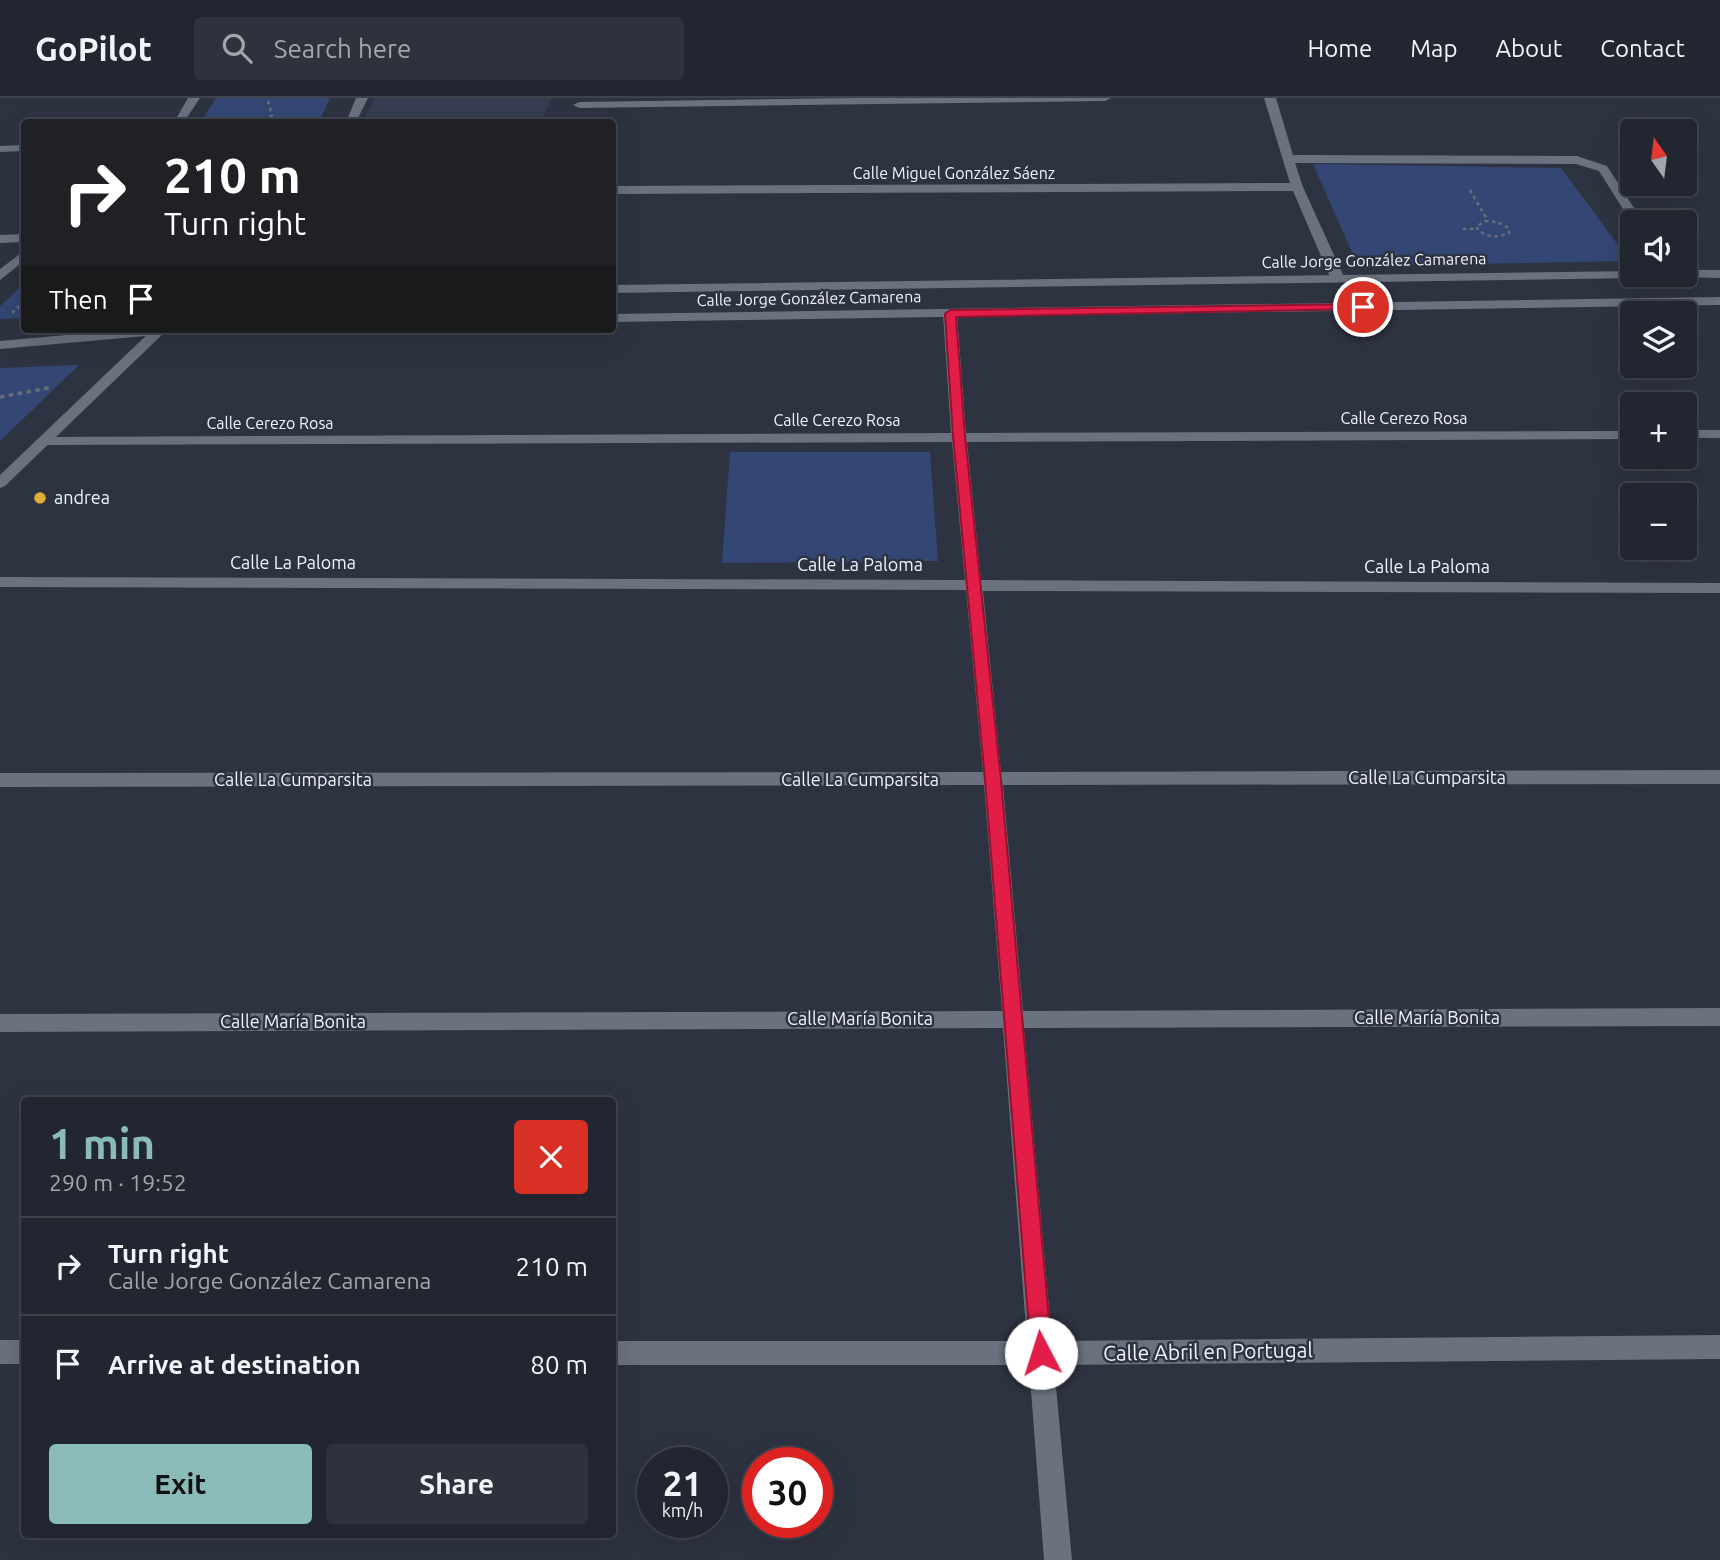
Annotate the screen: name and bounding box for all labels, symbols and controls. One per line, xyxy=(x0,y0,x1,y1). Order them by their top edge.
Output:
search box xyxy=(194,17,684,80)
icon: search xyxy=(218,29,256,67)
text: GoPilot xyxy=(35,30,152,67)
text: Search here xyxy=(274,34,411,63)
text: Home xyxy=(1307,35,1372,62)
text: Map xyxy=(1410,35,1457,62)
text: About xyxy=(1495,35,1562,62)
text: Contact xyxy=(1600,35,1685,62)
north arrow xyxy=(1620,119,1698,196)
map controls xyxy=(1620,119,1697,560)
icon: right xyxy=(49,147,140,238)
text: 210 m xyxy=(164,147,301,202)
street label: Calle Miguel González Sáenz xyxy=(853,164,1055,182)
text: Turn right xyxy=(164,205,306,241)
button: sound xyxy=(1620,210,1697,287)
street label: Calle Jorge González Camarena xyxy=(1261,249,1487,271)
pin xyxy=(1333,277,1393,337)
icon: arrive xyxy=(122,280,160,318)
text: Then xyxy=(49,285,108,314)
street label: Calle Jorge González Camarena xyxy=(696,287,922,309)
icon: arrive xyxy=(1344,288,1382,326)
button: layers xyxy=(1620,301,1697,378)
button: + xyxy=(1620,392,1697,469)
street label: Calle Cerezo Rosa xyxy=(1340,409,1468,427)
street label: Calle Cerezo Rosa xyxy=(773,411,901,429)
street label: Calle Cerezo Rosa xyxy=(206,414,334,432)
button: − xyxy=(1620,483,1697,560)
place label: andrea xyxy=(54,487,110,507)
marker: andrea xyxy=(32,490,48,506)
street label: Calle La Paloma xyxy=(230,552,356,572)
street label: Calle La Paloma xyxy=(797,554,923,574)
street label: Calle La Paloma xyxy=(1364,556,1490,576)
street label: Calle La Cumparsita xyxy=(1348,767,1506,787)
street label: Calle La Cumparsita xyxy=(214,769,372,789)
street label: Calle La Cumparsita xyxy=(781,769,939,789)
street label: Calle María Bonita xyxy=(1354,1007,1500,1027)
street label: Calle María Bonita xyxy=(787,1008,933,1028)
street label: Calle María Bonita xyxy=(220,1011,366,1031)
text: 1 min xyxy=(49,1120,155,1167)
button: close xyxy=(514,1120,588,1194)
text: 290 m · 19:52 xyxy=(49,1170,187,1195)
text: Turn right xyxy=(108,1239,229,1268)
icon: right xyxy=(49,1247,87,1285)
text: 210 m xyxy=(516,1252,588,1281)
text: Calle Jorge González Camarena xyxy=(108,1268,431,1293)
position arrow xyxy=(1004,1316,1078,1390)
street label: Calle Abril en Portugal xyxy=(1103,1337,1313,1365)
icon: arrive xyxy=(49,1345,87,1383)
text: Arrive at destination xyxy=(108,1350,361,1379)
text: 80 m xyxy=(530,1350,588,1379)
button: Exit xyxy=(49,1444,312,1524)
button: Share xyxy=(326,1444,588,1524)
speed limit sign: 30 xyxy=(742,1447,833,1538)
text: 21 xyxy=(663,1463,702,1503)
text: km/h xyxy=(662,1500,703,1520)

